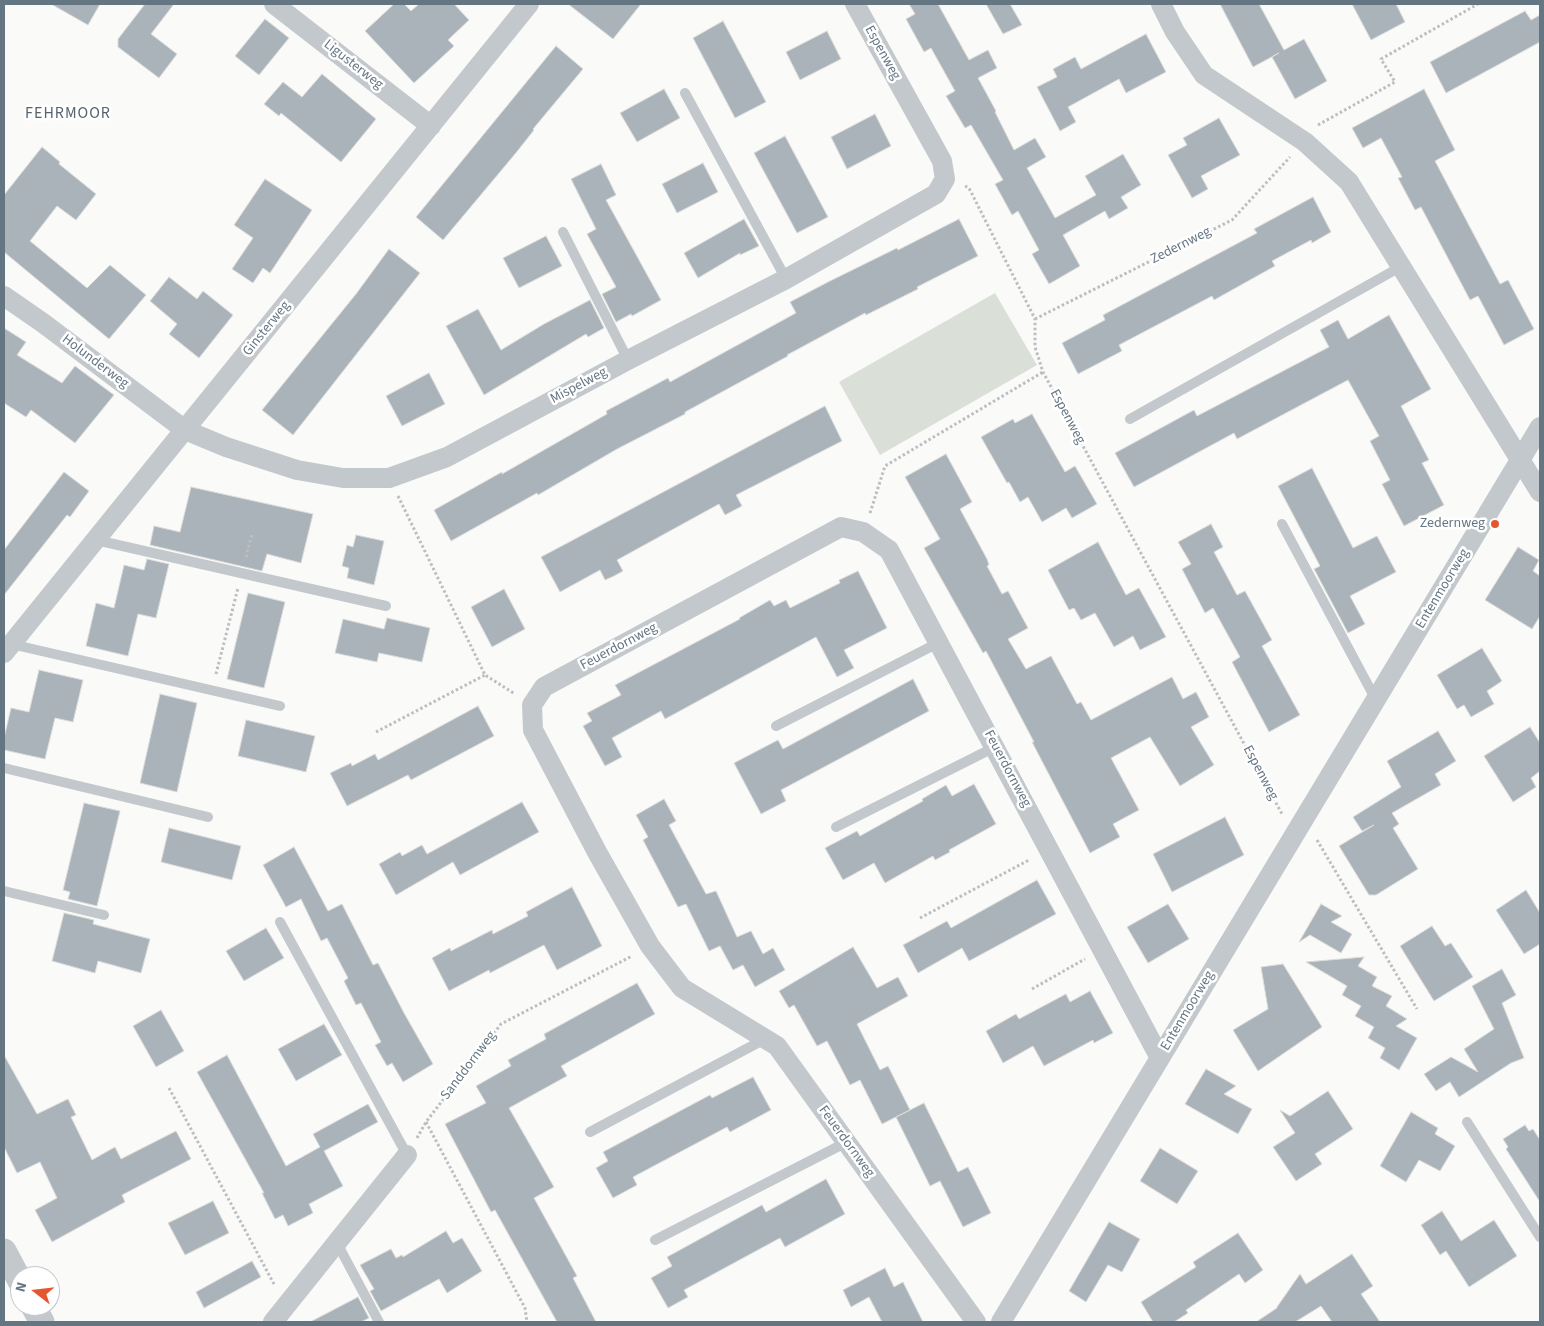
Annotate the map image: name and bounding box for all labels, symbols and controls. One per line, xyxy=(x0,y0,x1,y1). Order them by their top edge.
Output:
street label: Espenweg xyxy=(860,23,904,83)
street label: Ligusterweg xyxy=(320,37,386,93)
district label: FEHRMOOR xyxy=(24,104,112,124)
street label: Zedernweg xyxy=(1148,224,1214,268)
street label: Ginsterweg xyxy=(240,298,294,360)
street label: Holunderweg xyxy=(58,331,132,393)
street label: Mispelweg xyxy=(548,364,610,408)
street label: Espenweg xyxy=(1046,387,1088,447)
place label: Zedernweg xyxy=(1420,516,1485,532)
marker: Zedernweg xyxy=(1489,518,1501,530)
street label: Entenmoorweg xyxy=(1413,546,1473,632)
street label: Feuerdornweg xyxy=(578,620,660,674)
street label: Feuerdornweg xyxy=(980,728,1034,810)
street label: Espenweg xyxy=(1239,743,1281,803)
street label: Entenmoorweg xyxy=(1158,968,1218,1054)
street label: Sanddornweg xyxy=(438,1028,500,1104)
street label: Feuerdornweg xyxy=(814,1103,878,1181)
north arrow xyxy=(10,1266,60,1316)
text: N xyxy=(11,1280,32,1294)

